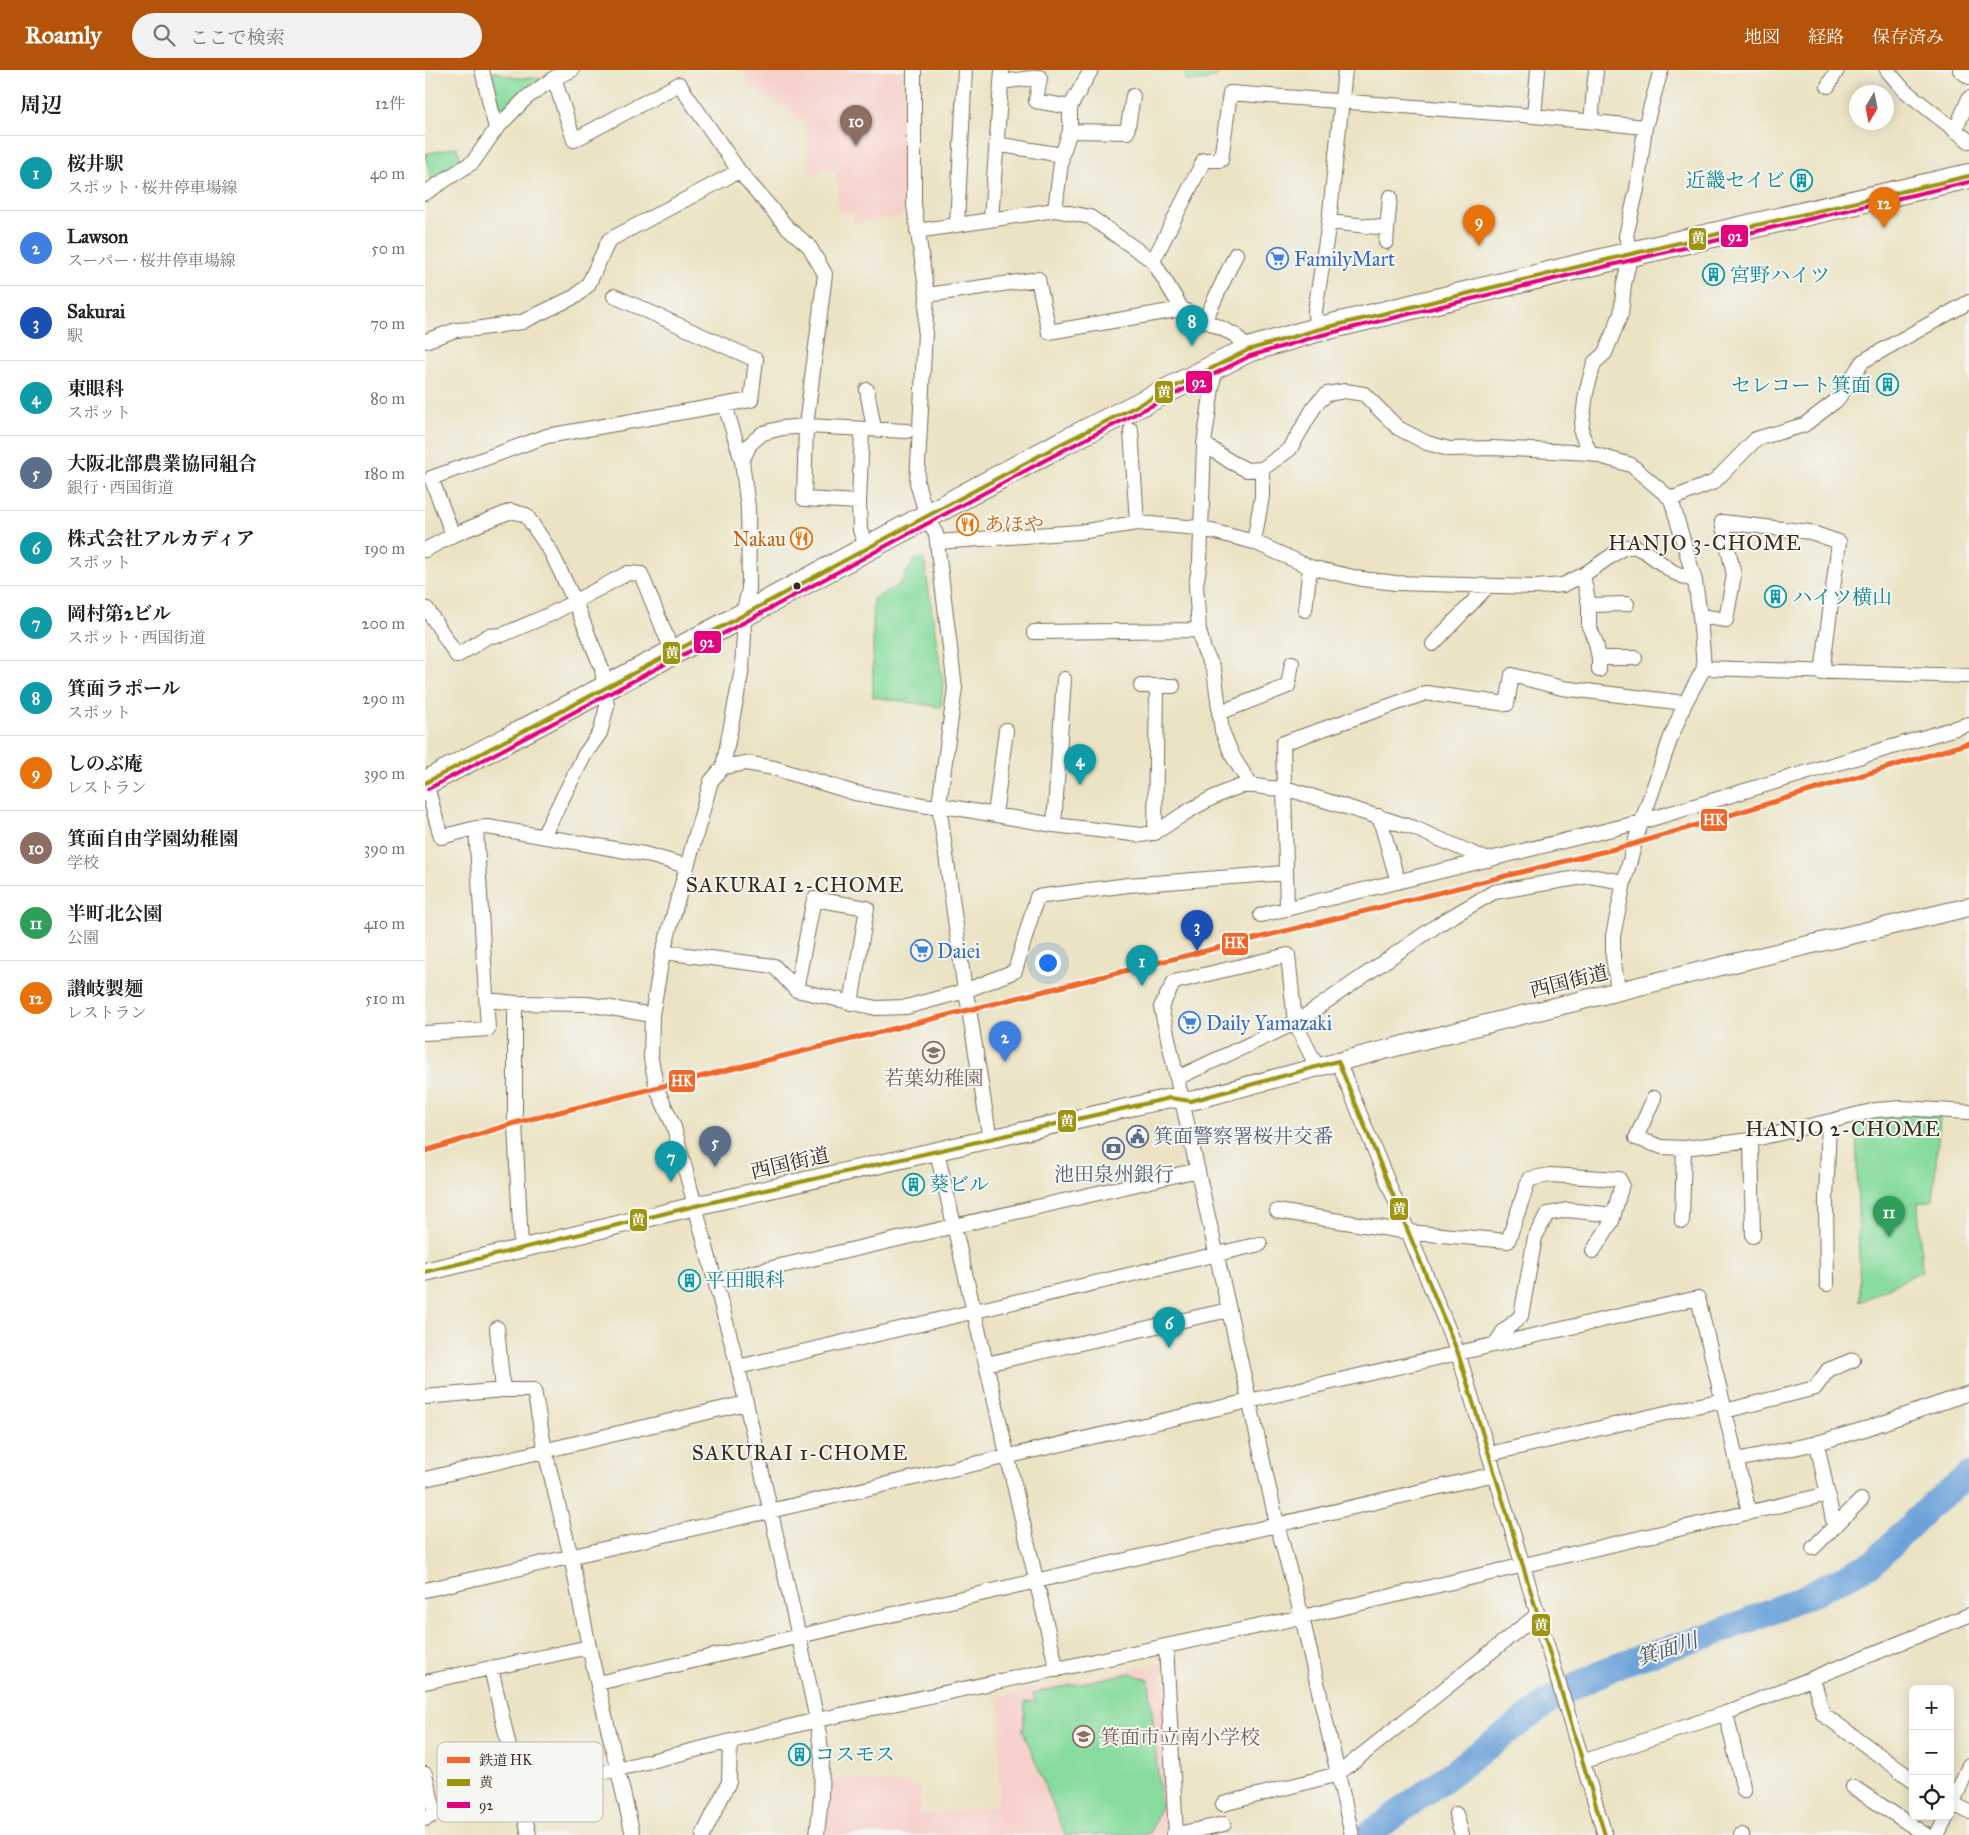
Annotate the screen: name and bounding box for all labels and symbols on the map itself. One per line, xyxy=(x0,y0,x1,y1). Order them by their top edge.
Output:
north arrow xyxy=(1849,85,1894,130)
pin: 10 xyxy=(840,105,872,146)
place label: 近畿セイビ xyxy=(1686,168,1785,192)
building icon: 近畿セイビ xyxy=(1789,168,1813,192)
pin: 12 xyxy=(1868,187,1900,228)
pin: 9 xyxy=(1463,205,1495,246)
line badge: 92 xyxy=(1720,224,1749,248)
line badge: 黄 xyxy=(1688,227,1707,251)
text: 92 xyxy=(1728,228,1743,246)
text: 黄 xyxy=(1691,230,1705,247)
supermarket icon: FamilyMart xyxy=(1266,247,1290,271)
place label: FamilyMart xyxy=(1294,247,1395,271)
building icon: 宮野ハイツ xyxy=(1702,263,1726,287)
place label: 宮野ハイツ xyxy=(1730,263,1830,287)
pin: 8 xyxy=(1176,305,1208,346)
line badge: 92 xyxy=(1185,370,1213,394)
place label: セレコート箕面 xyxy=(1731,373,1871,397)
building icon: セレコート箕面 xyxy=(1875,373,1899,397)
text: 92 xyxy=(1192,374,1207,392)
line badge: 黄 xyxy=(1154,380,1174,404)
text: 黄 xyxy=(1157,384,1171,401)
restaurant icon: あほや xyxy=(956,512,980,536)
place label: あほや xyxy=(984,512,1044,536)
place label: Nakau xyxy=(733,527,786,551)
restaurant icon: Nakau xyxy=(790,527,814,551)
district label: HANJO 3-CHOME xyxy=(1608,530,1802,556)
unlabelled marker xyxy=(792,581,802,591)
building icon: ハイツ横山 xyxy=(1764,585,1788,609)
place label: ハイツ横山 xyxy=(1792,585,1892,609)
line badge: 92 xyxy=(693,630,722,654)
text: 92 xyxy=(700,634,715,652)
line badge: 黄 xyxy=(662,641,681,665)
text: 黄 xyxy=(665,645,679,662)
pin: 4 xyxy=(1064,744,1096,785)
line badge: HK xyxy=(1700,808,1728,832)
text: HK xyxy=(1703,812,1726,829)
district label: SAKURAI 2-CHOME xyxy=(686,872,904,898)
pin: 3 xyxy=(1181,910,1213,951)
line badge: HK xyxy=(1221,932,1249,956)
text: HK xyxy=(1224,935,1247,952)
supermarket icon: Daiei xyxy=(909,939,933,963)
place label: Daiei xyxy=(937,939,981,963)
pin: 1 xyxy=(1126,945,1158,986)
your location xyxy=(1035,950,1061,976)
street label: 西国街道 xyxy=(1527,960,1611,1002)
supermarket icon: Daily Yamazaki xyxy=(1178,1011,1202,1035)
place label: Daily Yamazaki xyxy=(1206,1011,1333,1035)
pin: 2 xyxy=(989,1021,1021,1062)
school or university icon: 若葉幼稚園 xyxy=(922,1040,946,1064)
place label: 若葉幼稚園 xyxy=(884,1066,984,1090)
line badge: HK xyxy=(668,1069,696,1093)
text: HK xyxy=(671,1073,694,1090)
line badge: 黄 xyxy=(1057,1109,1077,1133)
text: 黄 xyxy=(1060,1113,1074,1130)
district label: HANJO 2-CHOME xyxy=(1745,1116,1941,1142)
public building icon: 箕面警察署桜井交番 xyxy=(1125,1124,1149,1148)
place label: 箕面警察署桜井交番 xyxy=(1153,1124,1333,1148)
pin: 5 xyxy=(699,1126,731,1167)
bank icon: 池田泉州銀行 xyxy=(1102,1136,1126,1160)
pin: 7 xyxy=(655,1141,687,1182)
street label: 西国街道 xyxy=(748,1142,832,1184)
place label: 池田泉州銀行 xyxy=(1054,1162,1174,1186)
building icon: 葵ビル xyxy=(901,1172,925,1196)
place label: 葵ビル xyxy=(929,1172,989,1196)
pin: 11 xyxy=(1873,1196,1905,1237)
line badge: 黄 xyxy=(1389,1197,1409,1221)
text: 黄 xyxy=(1392,1201,1406,1218)
line badge: 黄 xyxy=(629,1208,648,1232)
text: 黄 xyxy=(631,1212,645,1229)
building icon: 平田眼科 xyxy=(677,1268,701,1292)
place label: 平田眼科 xyxy=(705,1268,785,1292)
pin: 6 xyxy=(1153,1307,1185,1348)
district label: SAKURAI 1-CHOME xyxy=(692,1440,908,1466)
line badge: 黄 xyxy=(1531,1613,1551,1637)
text: 黄 xyxy=(1534,1617,1548,1634)
water label: 箕面川 xyxy=(1633,1626,1703,1671)
school or university icon: 箕面市立南小学校 xyxy=(1072,1725,1096,1749)
place label: 箕面市立南小学校 xyxy=(1100,1725,1260,1749)
legend xyxy=(437,1742,603,1822)
building icon: コスモス xyxy=(787,1742,811,1766)
place label: コスモス xyxy=(815,1742,895,1766)
text: 鉄道 HK xyxy=(479,1752,533,1769)
text: 黄 xyxy=(479,1774,493,1791)
text: 92 xyxy=(479,1797,494,1814)

